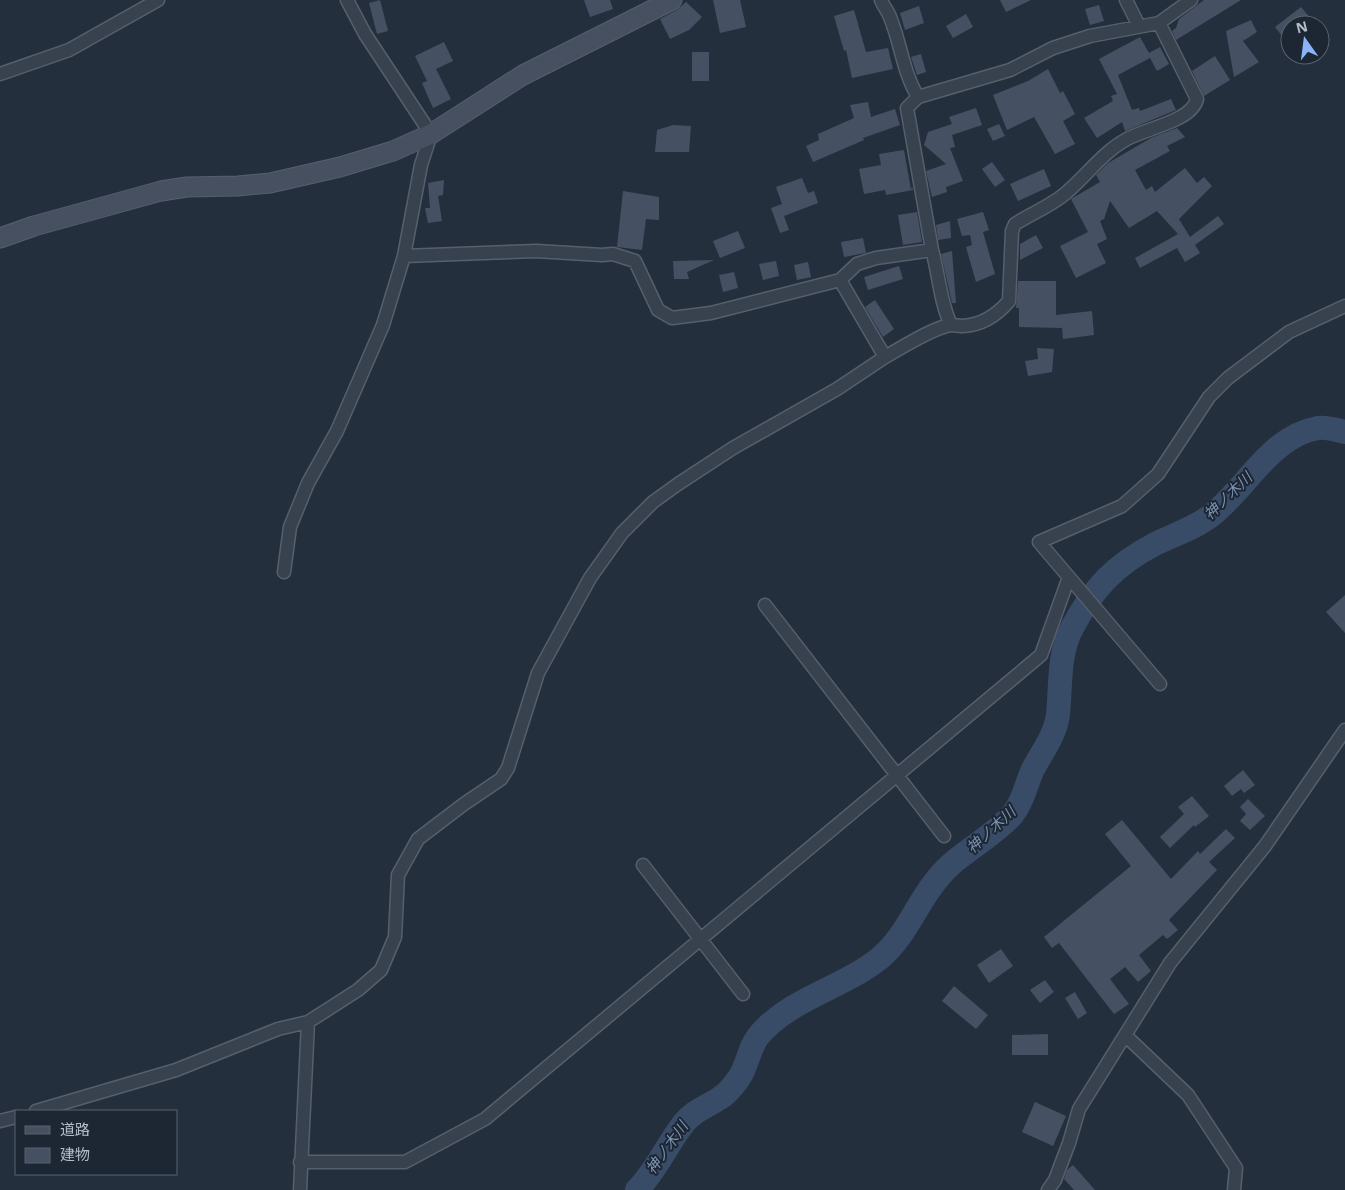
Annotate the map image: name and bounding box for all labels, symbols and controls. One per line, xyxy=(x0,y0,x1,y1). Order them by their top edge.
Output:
north arrow xyxy=(1280,15,1330,65)
text: N xyxy=(1294,16,1310,37)
water label: 神ノ木川 xyxy=(1199,466,1257,523)
water label: 神ノ木川 xyxy=(962,800,1021,857)
legend xyxy=(15,1110,178,1175)
water label: 神ノ木川 xyxy=(640,1116,693,1178)
text: 道路 xyxy=(60,1119,90,1139)
text: 建物 xyxy=(60,1144,90,1164)

